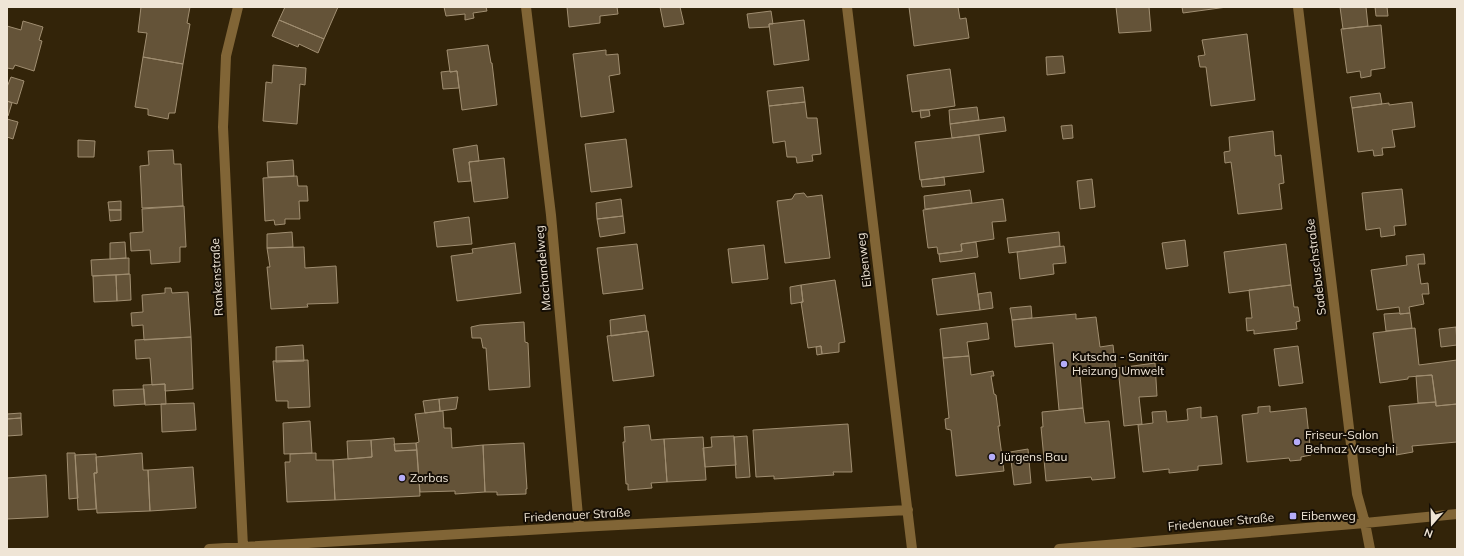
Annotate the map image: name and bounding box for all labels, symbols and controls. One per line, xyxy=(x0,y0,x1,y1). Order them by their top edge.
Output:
street label: Sadebuschstraße xyxy=(1302,218,1329,316)
street label: Machandelweg xyxy=(531,225,554,311)
street label: Eibenweg xyxy=(853,232,874,288)
street label: Rankenstraße xyxy=(207,238,226,316)
place label: Kutscha - Sanitär Heizung Umwelt xyxy=(1072,349,1169,378)
marker: Kutscha - Sanitär Heizung Umwelt xyxy=(1059,359,1069,369)
place label: Friseur-Salon Behnaz Vaseghi xyxy=(1305,427,1395,456)
marker: Friseur-Salon Behnaz Vaseghi xyxy=(1292,437,1302,447)
place label: Jürgens Bau xyxy=(1000,449,1067,464)
marker: Jürgens Bau xyxy=(987,452,997,462)
place label: Zorbas xyxy=(410,470,449,485)
marker: Zorbas xyxy=(397,473,407,483)
street label: Friedenauer Straße xyxy=(523,504,631,525)
north arrow xyxy=(1412,504,1452,544)
place label: Eibenweg xyxy=(1301,508,1356,523)
street label: Friedenauer Straße xyxy=(1167,509,1275,534)
marker: Eibenweg xyxy=(1288,511,1298,521)
text: N xyxy=(1422,525,1435,541)

